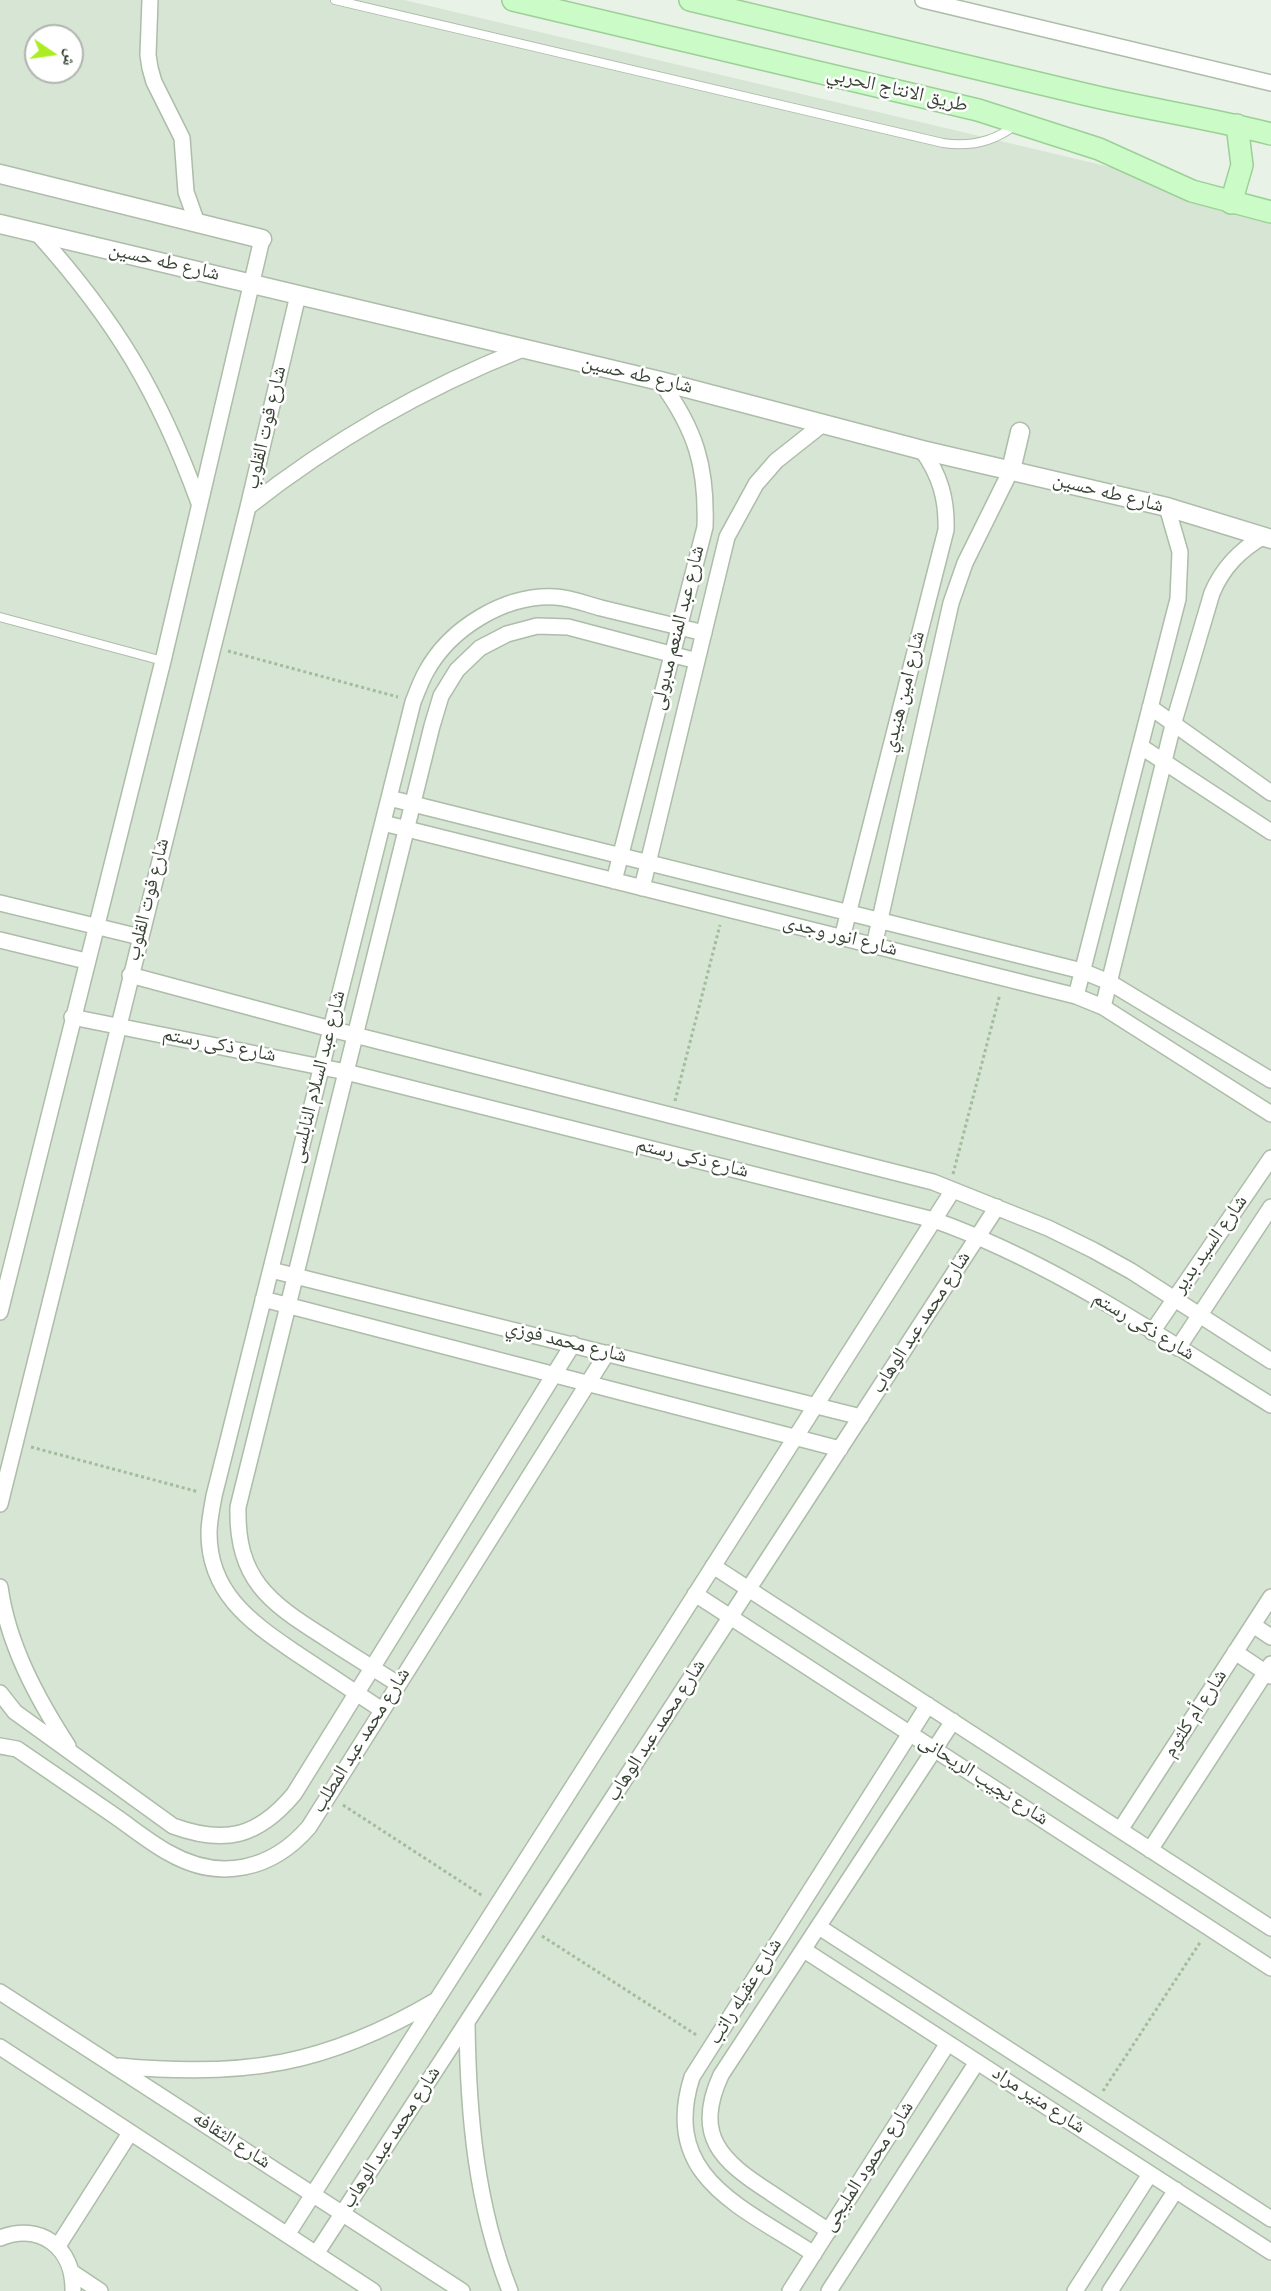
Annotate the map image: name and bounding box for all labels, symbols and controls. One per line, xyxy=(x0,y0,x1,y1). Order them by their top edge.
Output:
north arrow xyxy=(24,24,84,84)
text: ش xyxy=(57,47,82,68)
street label: طريق الانتاج الحربي xyxy=(824,63,970,119)
street label: شارع طه حسين xyxy=(106,239,222,287)
street label: شارع طه حسين xyxy=(579,352,695,400)
street label: شارع قوت القلوب xyxy=(241,364,293,492)
street label: شارع طه حسين xyxy=(1050,469,1166,519)
street label: شارع عبد المنعم مدبولى xyxy=(647,543,711,713)
street label: شارع امين هنيدي xyxy=(878,629,932,755)
street label: شارع قوت القلوب xyxy=(122,836,176,964)
street label: شارع انور وجدى xyxy=(780,911,900,963)
street label: شارع عبد السلام النابلسى xyxy=(286,988,352,1166)
street label: شارع ذكى رستم xyxy=(160,1023,278,1069)
street label: شارع ذكى رستم xyxy=(633,1133,751,1185)
street label: شارع السيد بدير xyxy=(1168,1191,1254,1299)
street label: شارع محمد عبد الوهاب xyxy=(867,1247,977,1399)
street label: شارع ذكى رستم xyxy=(1088,1287,1198,1367)
street label: شارع محمد فوزي xyxy=(503,1316,629,1370)
street label: شارع محمد عبد الوهاب xyxy=(602,1655,712,1807)
street label: شارع محمد عبد المطلب xyxy=(308,1664,416,1818)
street label: شارع أم كلثوم xyxy=(1159,1665,1233,1763)
street label: شارع نجيب الريحانى xyxy=(914,1730,1052,1832)
street label: شارع عقيله راتب xyxy=(704,1934,788,2050)
street label: شارع محمد عبد الوهاب xyxy=(337,2062,447,2214)
street label: شارع منير مراد xyxy=(987,2062,1089,2140)
street label: شارع محمود المليجى xyxy=(818,2097,920,2237)
street label: شارع الثقافه xyxy=(187,2107,275,2175)

